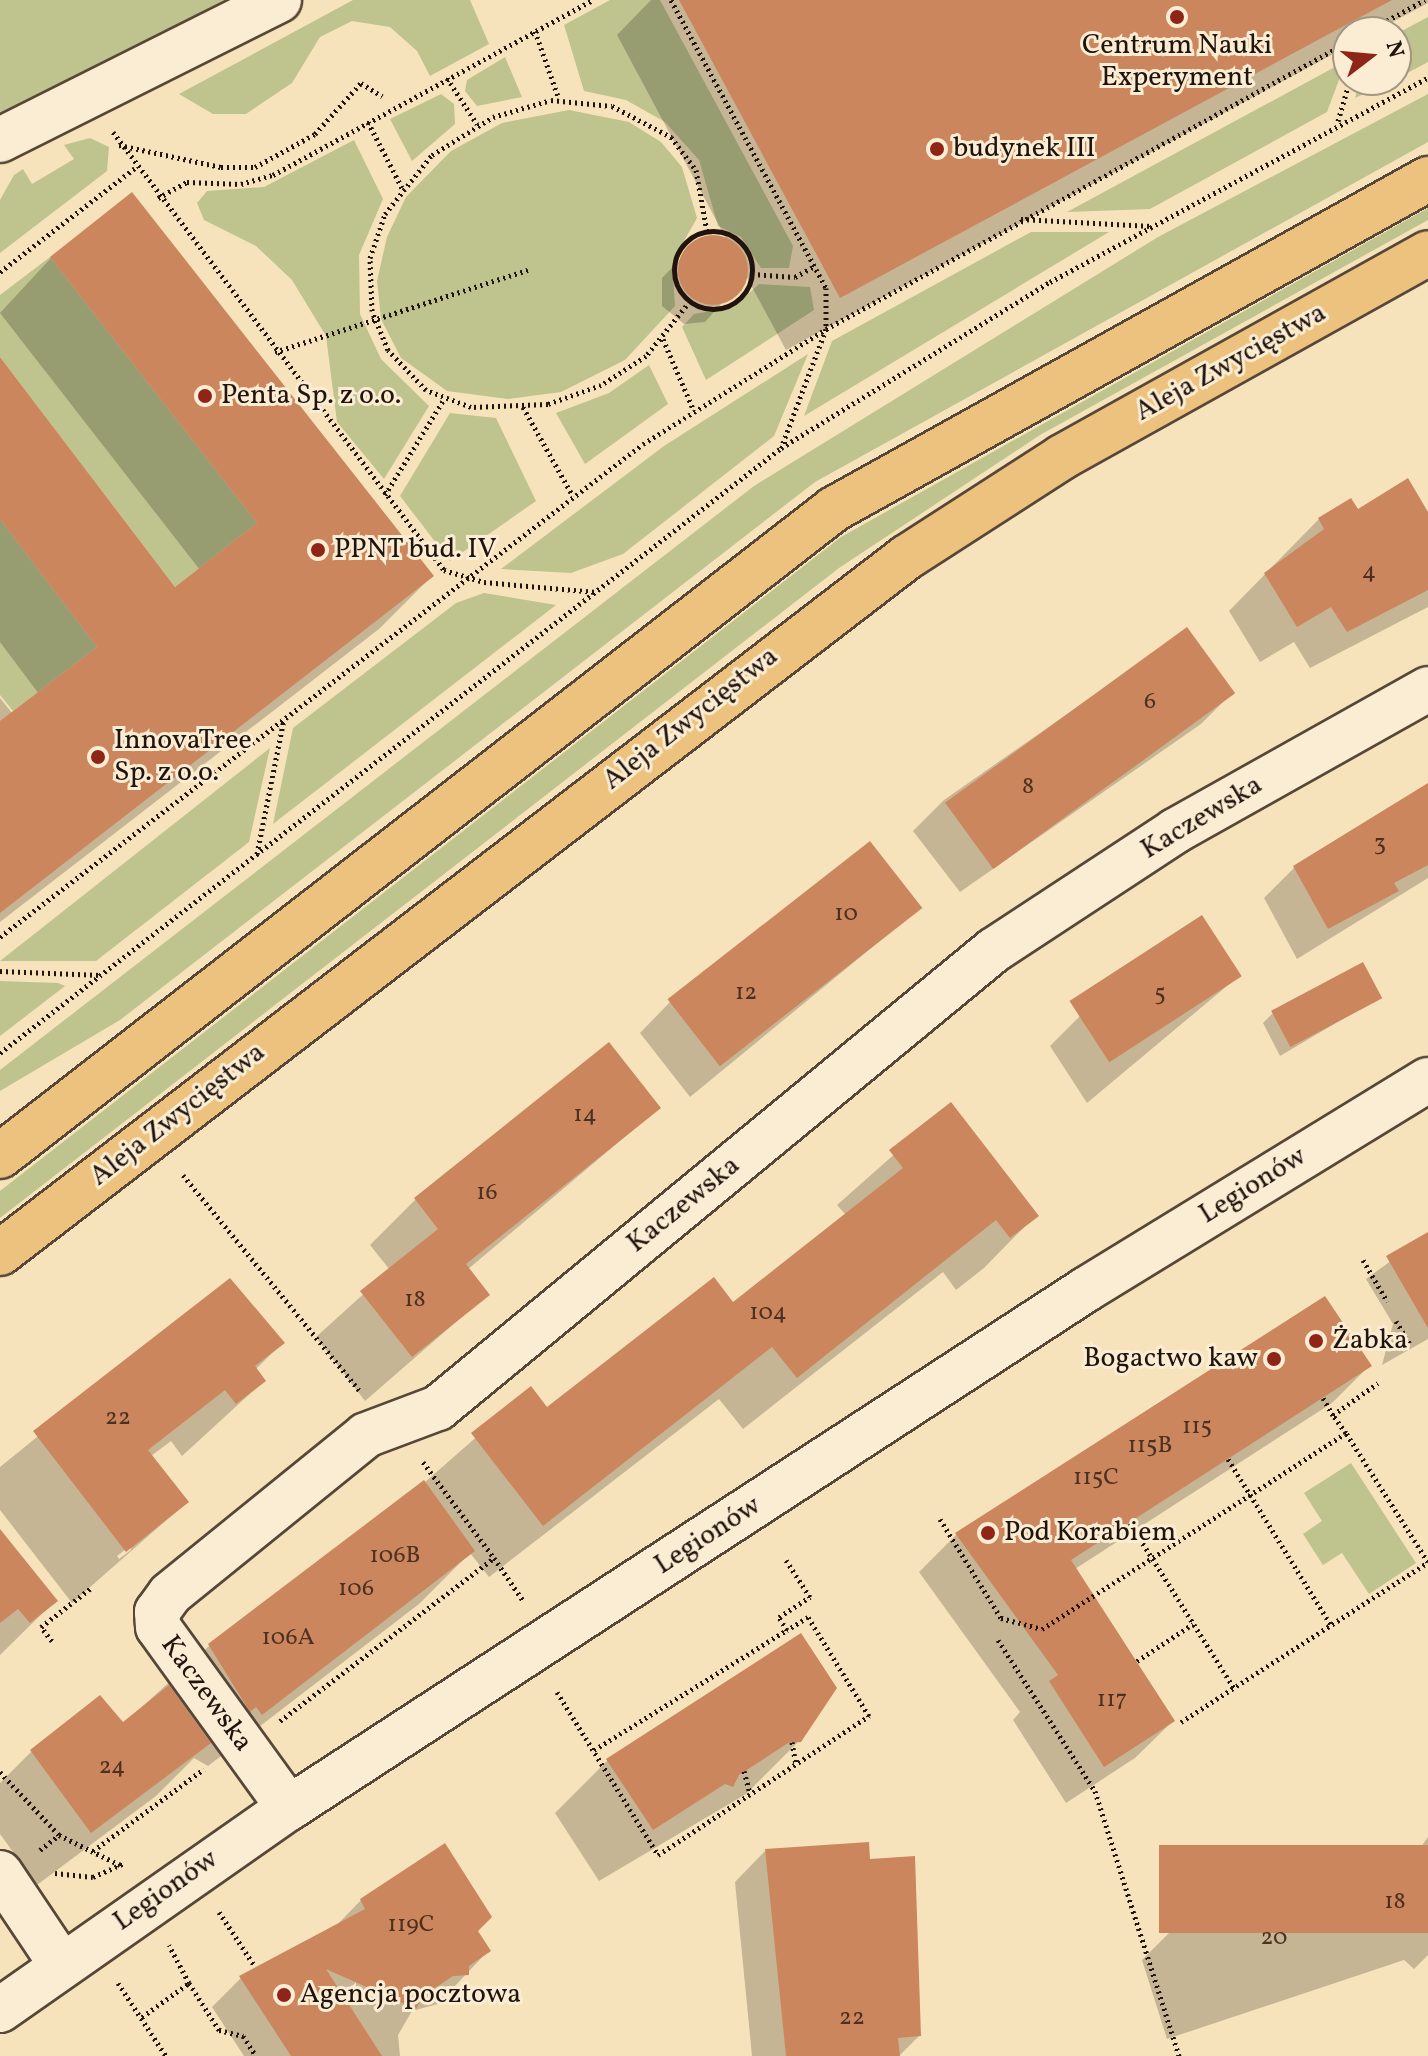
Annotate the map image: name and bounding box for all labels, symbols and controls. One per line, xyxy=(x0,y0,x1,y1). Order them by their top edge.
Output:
marker: Centrum Nauki Experyment xyxy=(1168,8,1186,26)
north arrow xyxy=(1332,16,1412,96)
place label: Centrum Nauki Experyment xyxy=(1082,29,1272,95)
text: N xyxy=(1377,38,1411,62)
place label: budynek III xyxy=(953,132,1096,166)
marker: budynek III xyxy=(928,140,946,158)
street label: Aleja Zwycięstwa xyxy=(1130,297,1332,429)
place label: Penta Sp. z o.o. xyxy=(221,379,401,413)
marker: Penta Sp. z o.o. xyxy=(196,387,214,405)
place label: PPNT bud. IV xyxy=(334,533,498,567)
marker: PPNT bud. IV xyxy=(309,541,327,559)
house number: 4 xyxy=(1362,559,1376,587)
street label: Aleja Zwycięstwa xyxy=(597,640,785,798)
house number: 6 xyxy=(1144,689,1156,717)
place label: InnovaTree Sp. z o.o. xyxy=(114,724,252,790)
marker: InnovaTree Sp. z o.o. xyxy=(89,748,107,766)
street label: Kaczewska xyxy=(1135,769,1269,867)
house number: 8 xyxy=(1022,774,1034,802)
house number: 3 xyxy=(1374,831,1386,859)
house number: 10 xyxy=(834,901,858,929)
house number: 12 xyxy=(735,980,757,1008)
house number: 5 xyxy=(1154,981,1166,1009)
street label: Aleja Zwycięstwa xyxy=(84,1036,272,1194)
house number: 14 xyxy=(573,1102,597,1130)
street label: Legionów xyxy=(1193,1140,1313,1232)
street label: Kaczewska xyxy=(621,1149,747,1261)
house number: 16 xyxy=(476,1180,498,1208)
house number: 18 xyxy=(404,1287,426,1315)
house number: 104 xyxy=(749,1300,787,1328)
place label: Żabka xyxy=(1332,1324,1408,1358)
marker: Żabka xyxy=(1307,1332,1325,1350)
place label: Bogactwo kaw xyxy=(1083,1342,1258,1376)
marker: Bogactwo kaw xyxy=(1265,1350,1283,1368)
house number: 22 xyxy=(105,1405,131,1433)
house number: 115 xyxy=(1182,1414,1212,1442)
house number: 115B xyxy=(1127,1433,1173,1461)
house number: 115C xyxy=(1073,1465,1119,1493)
street label: Legionów xyxy=(649,1489,767,1583)
place label: Pod Korabiem xyxy=(1004,1516,1176,1550)
marker: Pod Korabiem xyxy=(979,1524,997,1542)
house number: 106B xyxy=(369,1543,421,1571)
house number: 106 xyxy=(338,1576,374,1604)
house number: 106A xyxy=(261,1625,315,1653)
street label: Kaczewska xyxy=(153,1629,259,1759)
house number: 117 xyxy=(1097,1687,1127,1715)
house number: 24 xyxy=(99,1754,125,1782)
street label: Legionów xyxy=(107,1843,225,1939)
house number: 18 xyxy=(1384,1889,1406,1917)
house number: 119C xyxy=(388,1912,434,1940)
house number: 20 xyxy=(1260,1925,1288,1953)
place label: Agencja pocztowa xyxy=(300,1978,521,2012)
marker: Agencja pocztowa xyxy=(275,1986,293,2004)
house number: 22 xyxy=(839,2005,865,2033)

